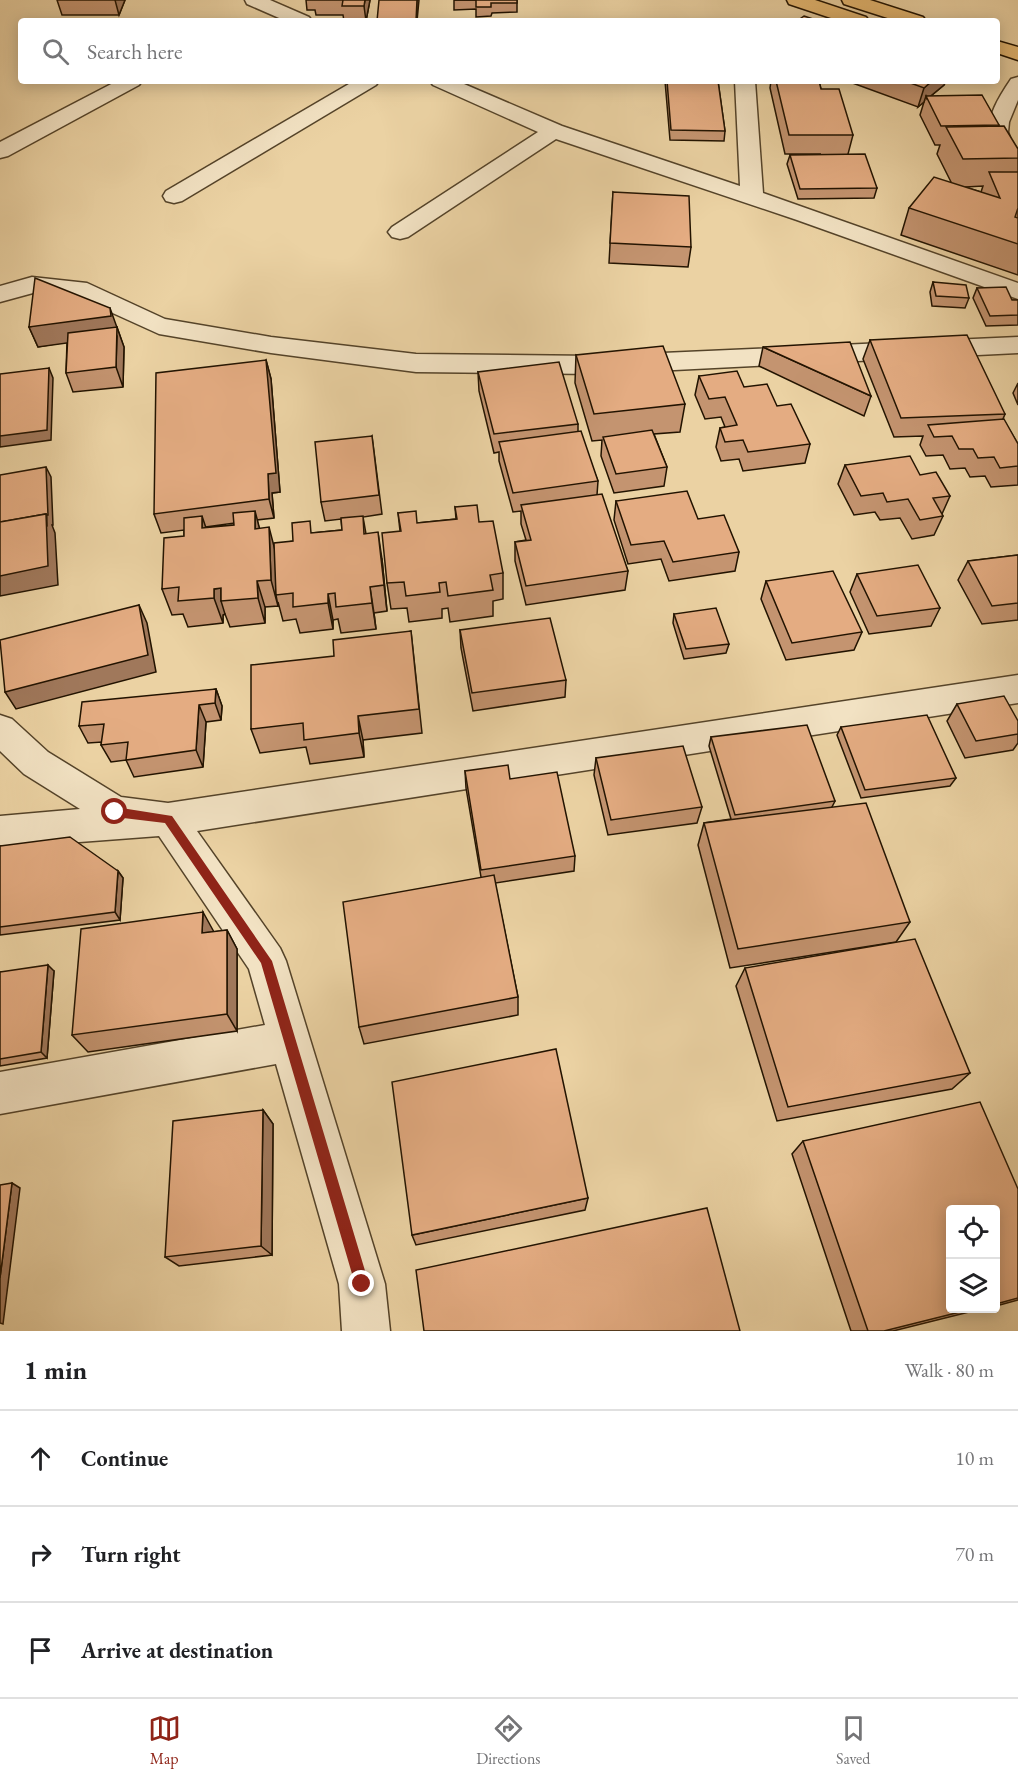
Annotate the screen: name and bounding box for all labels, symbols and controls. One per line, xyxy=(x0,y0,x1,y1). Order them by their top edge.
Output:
search box xyxy=(18,18,1000,84)
icon: search xyxy=(39,35,72,68)
text: Search here xyxy=(87,37,182,66)
route start xyxy=(101,798,127,824)
map controls xyxy=(946,1205,1000,1313)
button: locate xyxy=(946,1205,1000,1259)
button: layers xyxy=(946,1259,1000,1313)
route end xyxy=(348,1270,374,1296)
text: 1 min xyxy=(24,1353,87,1387)
text: Walk · 80 m xyxy=(905,1357,994,1383)
icon: ahead xyxy=(24,1442,57,1475)
text: Continue xyxy=(81,1444,168,1473)
text: 10 m xyxy=(955,1445,994,1471)
icon: right xyxy=(24,1538,57,1571)
text: Turn right xyxy=(81,1540,180,1569)
text: 70 m xyxy=(955,1541,994,1567)
icon: arrive xyxy=(24,1634,57,1667)
text: Arrive at destination xyxy=(81,1636,273,1665)
tab: Map xyxy=(148,1712,181,1769)
tab: Directions xyxy=(476,1712,541,1769)
tab: Saved xyxy=(836,1712,870,1769)

